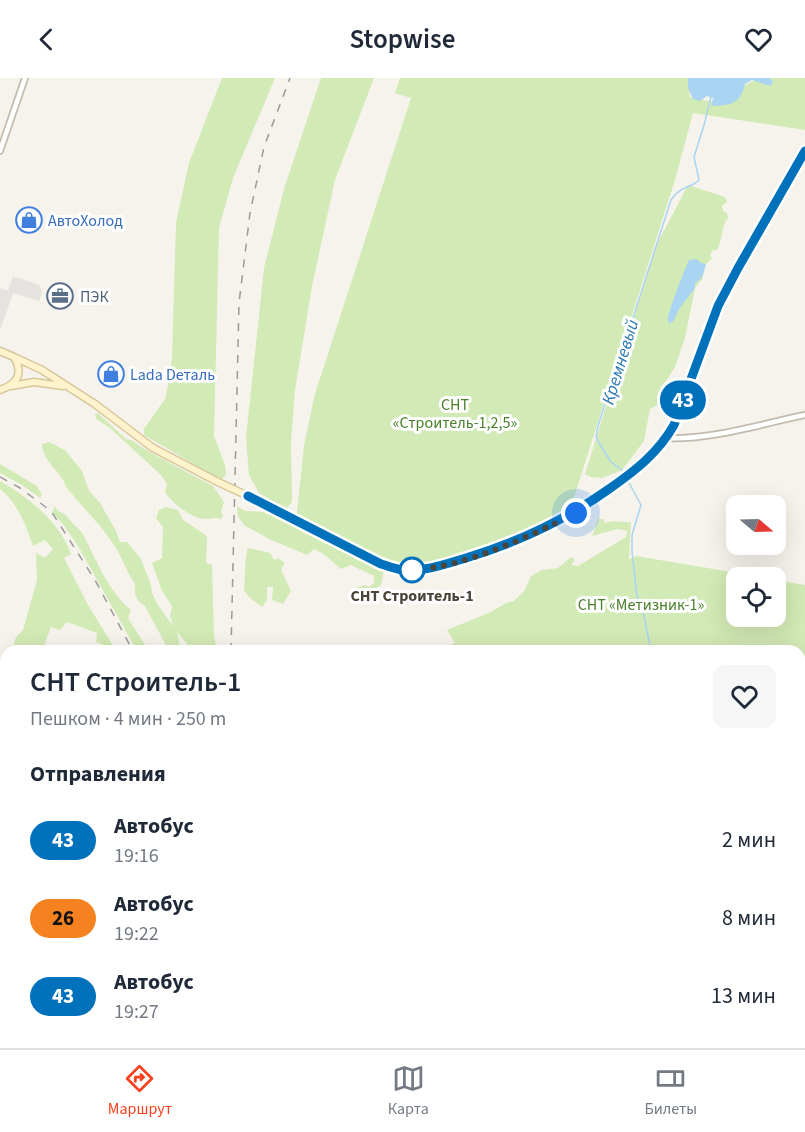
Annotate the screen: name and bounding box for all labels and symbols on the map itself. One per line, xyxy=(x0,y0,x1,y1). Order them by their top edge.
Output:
shop icon: АвтоХолод xyxy=(14,205,44,235)
place label: АвтоХолод xyxy=(48,210,123,232)
office icon: ПЭК xyxy=(45,281,75,311)
place label: ПЭК xyxy=(80,286,109,308)
water label: Кремневый xyxy=(596,316,645,408)
shop icon: Lada Dеталь xyxy=(96,359,126,389)
place label: Lada Dеталь xyxy=(130,364,215,386)
line badge: 43 xyxy=(656,380,710,420)
park label: СНТ «Строитель-1,2,5» xyxy=(393,394,517,434)
north arrow xyxy=(726,495,786,555)
your location xyxy=(561,498,591,528)
marker: СНТ Строитель-1 xyxy=(399,557,425,583)
place label: СНТ Строитель-1 xyxy=(350,585,474,607)
park label: СНТ «Метизник-1» xyxy=(578,594,704,616)

